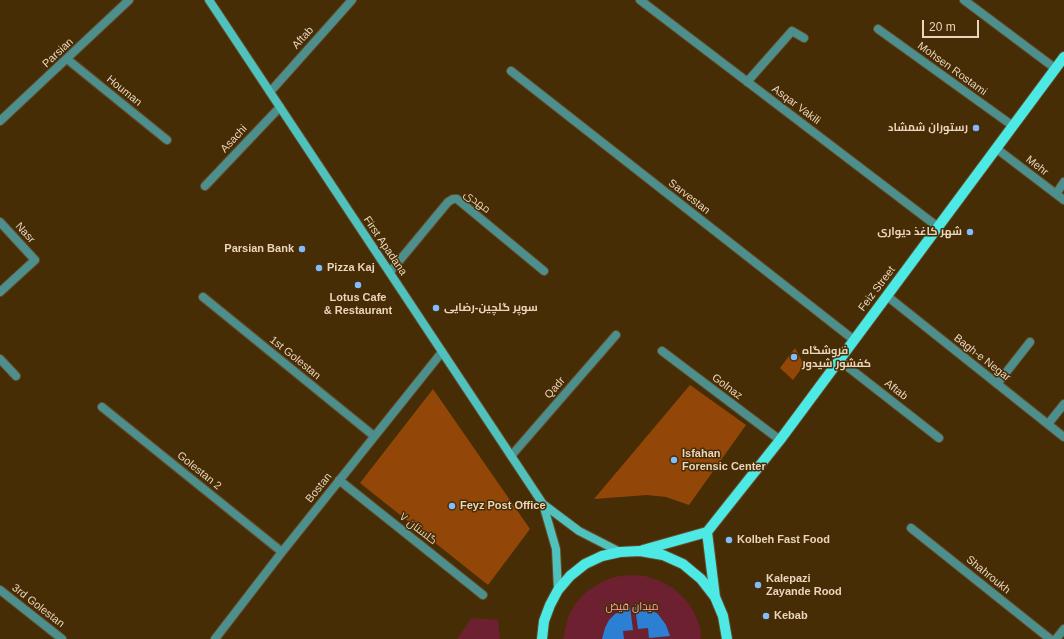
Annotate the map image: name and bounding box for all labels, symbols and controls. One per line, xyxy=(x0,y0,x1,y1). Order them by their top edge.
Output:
scale bar xyxy=(924,12,981,38)
text: 20 m xyxy=(929,20,956,34)
street label: Aftab xyxy=(290,24,316,52)
street label: Parsian xyxy=(40,35,76,71)
street label: Mohsen Rostami xyxy=(915,39,989,99)
street label: Houman xyxy=(104,73,144,109)
street label: Asqar Vakili xyxy=(769,82,823,128)
place label: رستوران شمشاد xyxy=(888,121,968,135)
street label: Asachi xyxy=(218,122,250,156)
marker: رستوران شمشاد xyxy=(971,123,981,133)
street label: Mehr xyxy=(1023,153,1051,179)
street label: Sarvestan xyxy=(665,177,713,217)
street label: مهدی xyxy=(461,188,493,216)
street label: First Apadana xyxy=(360,214,410,278)
street label: Nasr xyxy=(12,220,38,246)
place label: شهر کاغذ دیواری xyxy=(877,225,962,239)
marker: شهر کاغذ دیواری xyxy=(965,227,975,237)
place label: Parsian Bank xyxy=(224,242,294,256)
marker: Parsian Bank xyxy=(297,244,307,254)
place label: Pizza Kaj xyxy=(327,261,375,275)
marker: Pizza Kaj xyxy=(314,263,324,273)
street label: Feiz Street xyxy=(856,264,898,314)
marker: Lotus Cafe & Restaurant xyxy=(353,280,363,290)
place label: Lotus Cafe & Restaurant xyxy=(324,291,392,317)
place label: سوپر گلچین-رضایی xyxy=(444,301,538,315)
marker: سوپر گلچین-رضایی xyxy=(431,303,441,313)
street label: Bagh-e Negar xyxy=(951,332,1013,384)
street label: 1st Golestan xyxy=(267,333,323,383)
place label: فروشگاه کفشور شیدور xyxy=(802,344,871,370)
marker: فروشگاه کفشور شیدور xyxy=(789,352,799,362)
street label: Golnaz xyxy=(709,371,745,403)
street label: Qadr xyxy=(542,374,568,402)
street label: Aftab xyxy=(882,377,910,403)
place label: Isfahan Forensic Center xyxy=(682,447,766,473)
street label: Golestan 2 xyxy=(174,449,224,493)
marker: Isfahan Forensic Center xyxy=(669,455,679,465)
street label: Bostan xyxy=(303,471,335,505)
place label: Feyz Post Office xyxy=(460,499,546,513)
marker: Feyz Post Office xyxy=(447,501,457,511)
street label: گلستان ۷ xyxy=(397,510,439,548)
place label: Kolbeh Fast Food xyxy=(737,533,830,547)
marker: Kolbeh Fast Food xyxy=(724,535,734,545)
street label: Shahroukh xyxy=(963,553,1013,597)
place label: Kalepazi Zayande Rood xyxy=(766,572,842,598)
marker: Kalepazi Zayande Rood xyxy=(753,580,763,590)
street label: 3rd Golestan xyxy=(9,581,67,631)
park label: میدان فیض xyxy=(606,600,658,614)
place label: Kebab xyxy=(774,609,808,623)
marker: Kebab xyxy=(761,611,771,621)

